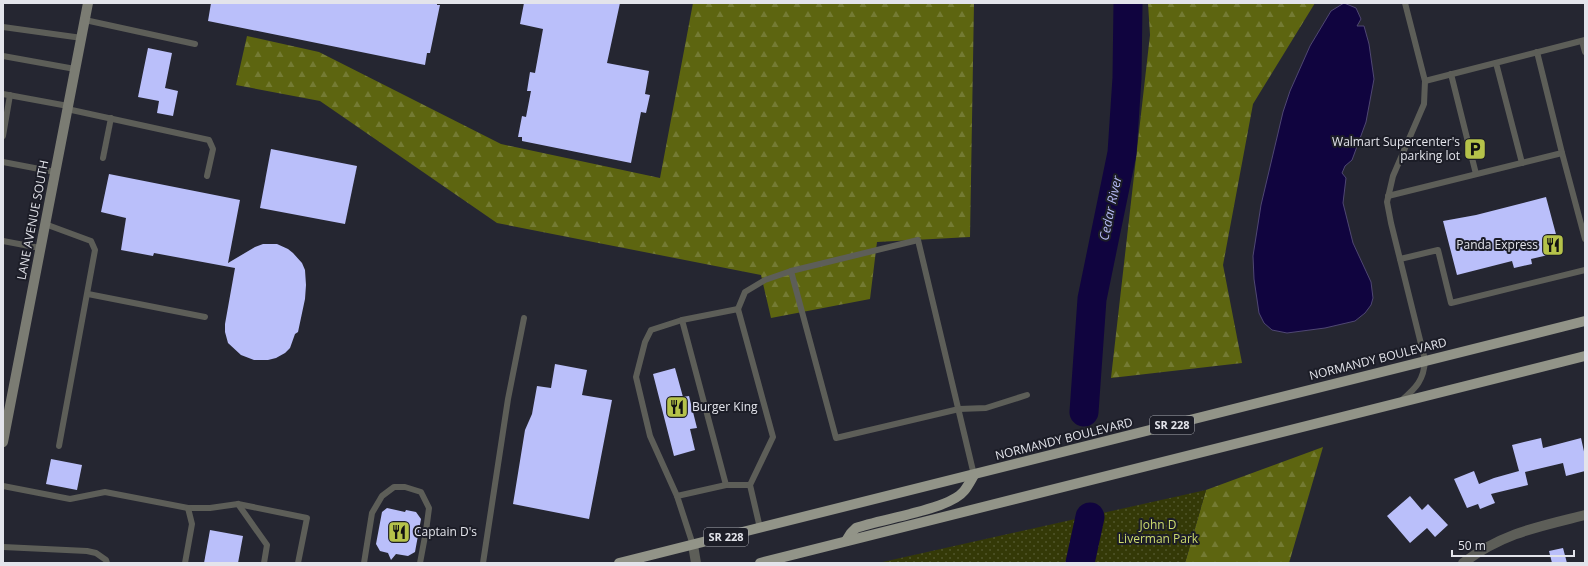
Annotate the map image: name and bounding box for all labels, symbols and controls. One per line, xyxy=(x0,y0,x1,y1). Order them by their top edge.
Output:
place label: Walmart Supercenter's parking lot xyxy=(1332,133,1460,164)
parking icon: Walmart Supercenter's parking lot xyxy=(1462,136,1488,162)
street label: LANE AVENUE SOUTH xyxy=(13,159,52,281)
water label: Cedar River xyxy=(1094,173,1126,242)
restaurant icon: Panda Express xyxy=(1540,232,1566,258)
place label: Panda Express xyxy=(1456,236,1538,253)
street label: NORMANDY BOULEVARD xyxy=(1307,333,1449,384)
restaurant icon: Burger King xyxy=(664,394,690,420)
place label: Burger King xyxy=(692,398,758,415)
street label: NORMANDY BOULEVARD xyxy=(993,413,1135,464)
road number: SR 228 xyxy=(1150,416,1194,434)
park label: John D Liverman Park xyxy=(1118,516,1199,547)
restaurant icon: Captain D's xyxy=(386,519,412,545)
place label: Captain D's xyxy=(414,523,477,540)
road number: SR 228 xyxy=(704,528,748,546)
scale bar xyxy=(1452,532,1574,558)
text: 50 m xyxy=(1458,537,1486,554)

